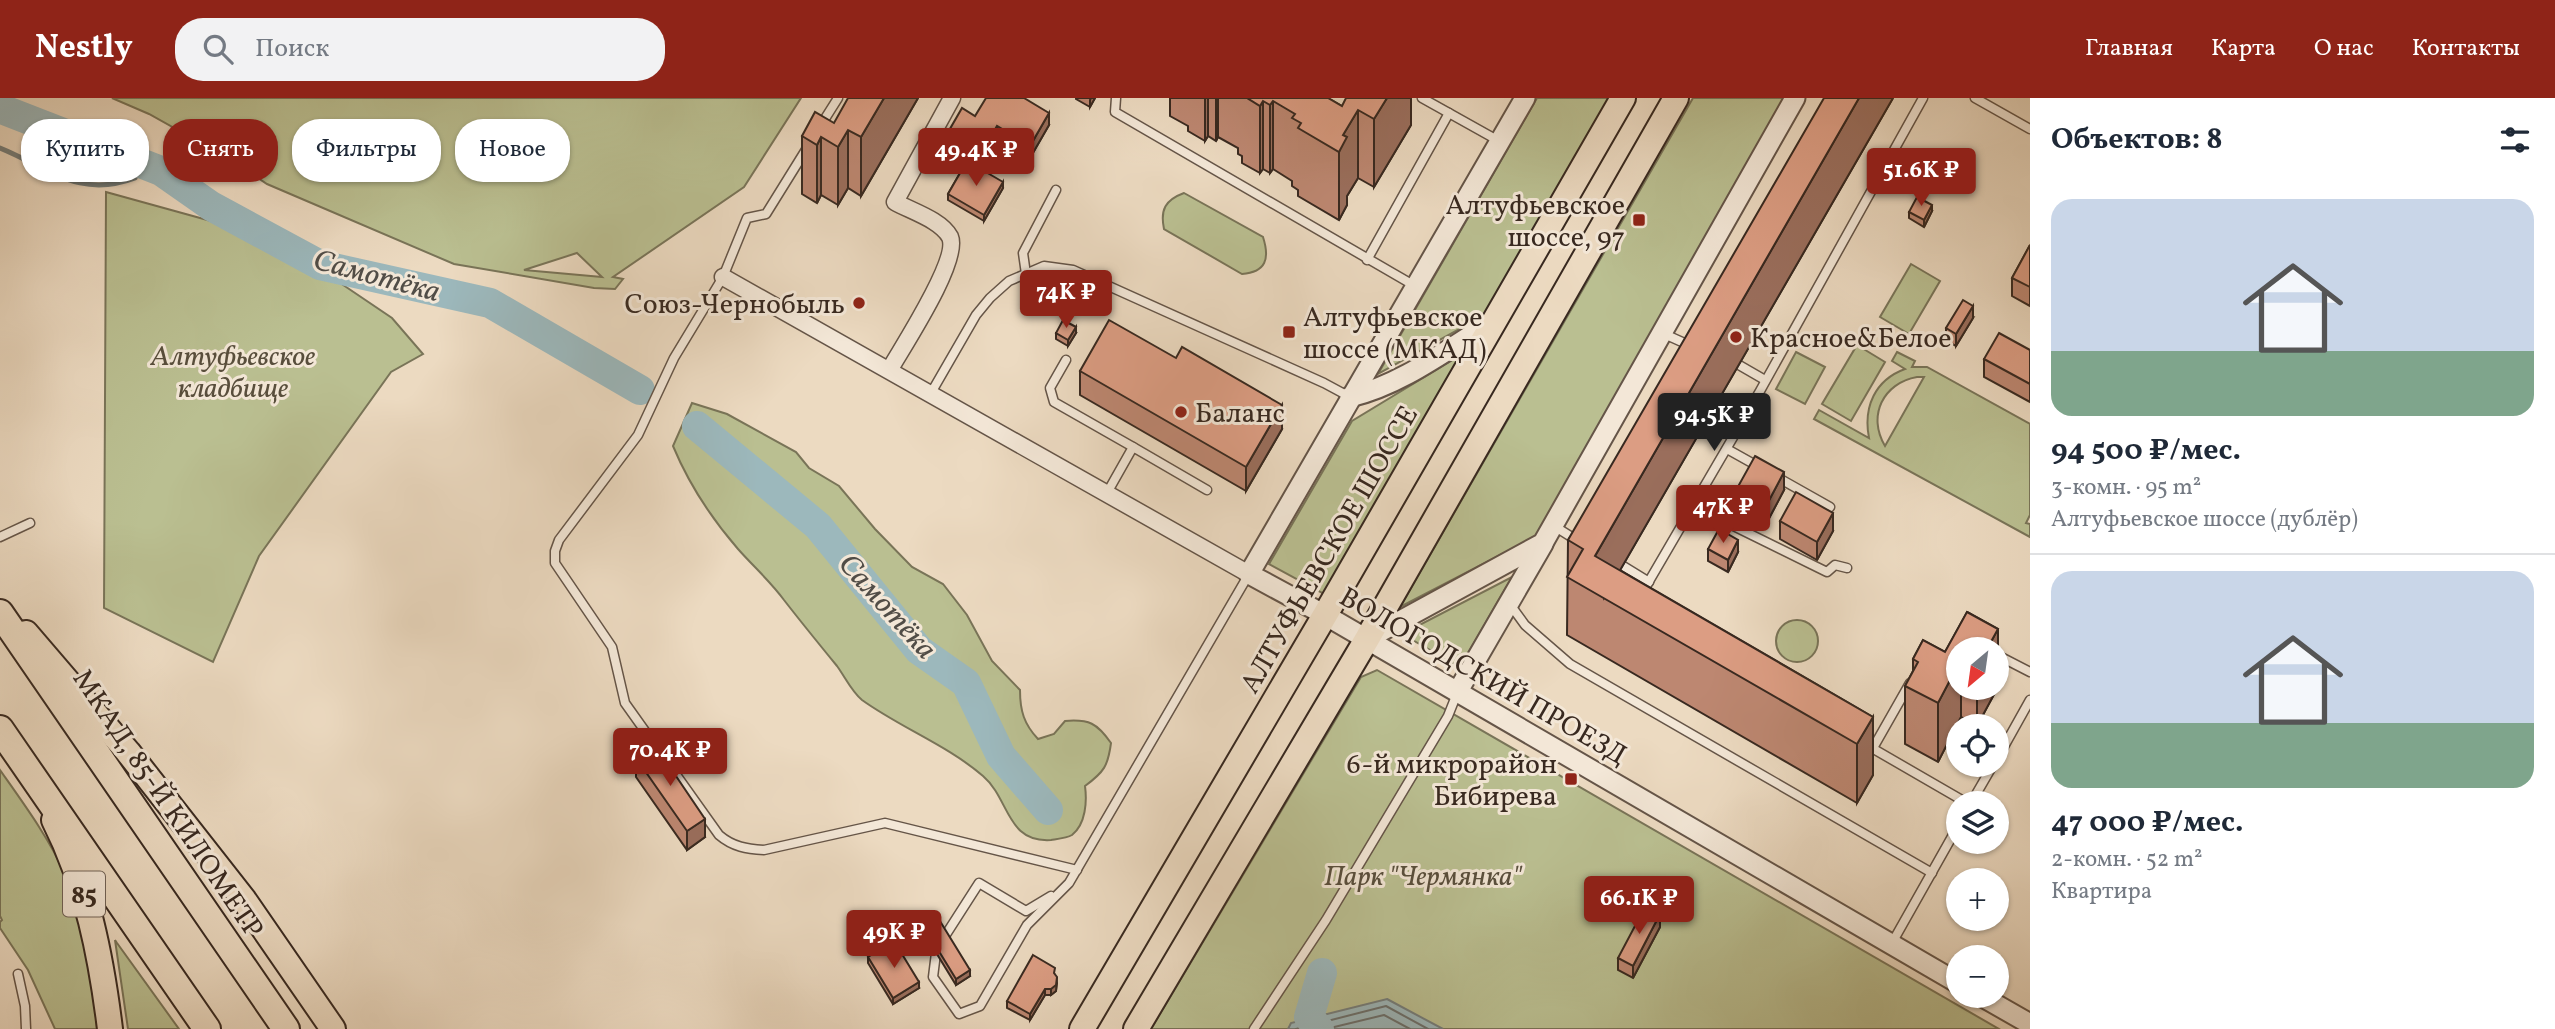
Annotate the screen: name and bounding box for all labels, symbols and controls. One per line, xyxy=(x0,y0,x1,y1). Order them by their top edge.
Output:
search box xyxy=(175,18,665,81)
text: Nestly xyxy=(35,26,133,72)
icon: search xyxy=(199,30,237,68)
text: Поиск xyxy=(255,31,329,67)
text: Главная xyxy=(2085,32,2173,66)
text: Карта xyxy=(2211,32,2276,66)
text: О нас xyxy=(2314,32,2374,66)
text: Контакты xyxy=(2412,32,2520,66)
chip: Купить xyxy=(21,119,149,182)
chip: Снять xyxy=(163,119,278,182)
chip: Фильтры xyxy=(292,119,441,182)
chip: Новое xyxy=(455,119,570,182)
text: Объектов: 8 xyxy=(2051,119,2223,161)
icon: filters xyxy=(2496,121,2534,159)
pin: 49.4K ₽ xyxy=(911,129,1041,188)
text: 49.4K ₽ xyxy=(934,135,1018,167)
pin: 51.6K ₽ xyxy=(1856,148,1986,208)
text: 51.6K ₽ xyxy=(1883,155,1959,187)
place label: Алтуфьевское шоссе, 97 xyxy=(1445,187,1625,258)
marker: Алтуфьевское шоссе, 97 xyxy=(1631,212,1647,228)
water label: Самотёка xyxy=(308,240,445,314)
icon: home xyxy=(2230,245,2356,371)
pin: 74K ₽ xyxy=(1017,271,1115,330)
text: 74K ₽ xyxy=(1036,277,1096,309)
place label: Союз-Чернобыль xyxy=(624,286,845,325)
marker: Союз-Чернобыль xyxy=(851,295,867,311)
place label: Алтуфьевское шоссе (МКАД) xyxy=(1303,299,1486,370)
place label: Красное&Белое xyxy=(1750,320,1951,359)
marker: Алтуфьевское шоссе (МКАД) xyxy=(1281,324,1297,340)
marker: Красное&Белое xyxy=(1728,329,1744,345)
park label: Алтуфьевское кладбище xyxy=(150,338,315,409)
pin: 94.5K ₽ xyxy=(1649,394,1779,453)
place label: Баланс xyxy=(1195,395,1285,434)
street label: АЛТУФЬЕВСКОЕ ШОССЕ xyxy=(1232,399,1429,701)
text: 94.5K ₽ xyxy=(1674,400,1754,432)
marker: Баланс xyxy=(1173,404,1189,420)
text: 94 500 ₽/мес. xyxy=(2051,430,2241,472)
text: 3-комн. · 95 m² xyxy=(2051,472,2201,504)
pin: 47K ₽ xyxy=(1674,486,1772,545)
text: 47K ₽ xyxy=(1692,492,1754,524)
text: Алтуфьевское шоссе (дублёр) xyxy=(2051,504,2358,536)
water label: Самотёка xyxy=(828,545,946,670)
street label: ВОЛОГОДСКИЙ ПРОЕЗД xyxy=(1332,579,1634,776)
icon: home xyxy=(2230,617,2356,743)
north arrow xyxy=(1946,637,2009,700)
map controls xyxy=(1946,637,2009,1008)
street label: МКАД, 85-Й КИЛОМЕТР xyxy=(67,662,271,944)
button: locate xyxy=(1946,714,2009,777)
pin: 70.4K ₽ xyxy=(605,728,735,788)
text: 70.4K ₽ xyxy=(629,735,711,767)
place label: 6-й микрорайон Бибирева xyxy=(1347,746,1557,817)
marker: 6-й микрорайон Бибирева xyxy=(1563,771,1579,787)
button: layers xyxy=(1946,791,2009,854)
text: 47 000 ₽/мес. xyxy=(2051,802,2244,844)
text: 2-комн. · 52 m² xyxy=(2051,844,2203,876)
park label: Парк "Чермянка" xyxy=(1324,858,1523,897)
button: + xyxy=(1946,868,2009,931)
road number: 85 xyxy=(63,872,105,916)
pin: 66.1K ₽ xyxy=(1574,876,1704,936)
text: Квартира xyxy=(2051,876,2152,908)
text: 66.1K ₽ xyxy=(1600,883,1678,915)
pin: 49K ₽ xyxy=(845,910,943,970)
text: 49K ₽ xyxy=(862,917,926,949)
button: − xyxy=(1946,945,2009,1008)

